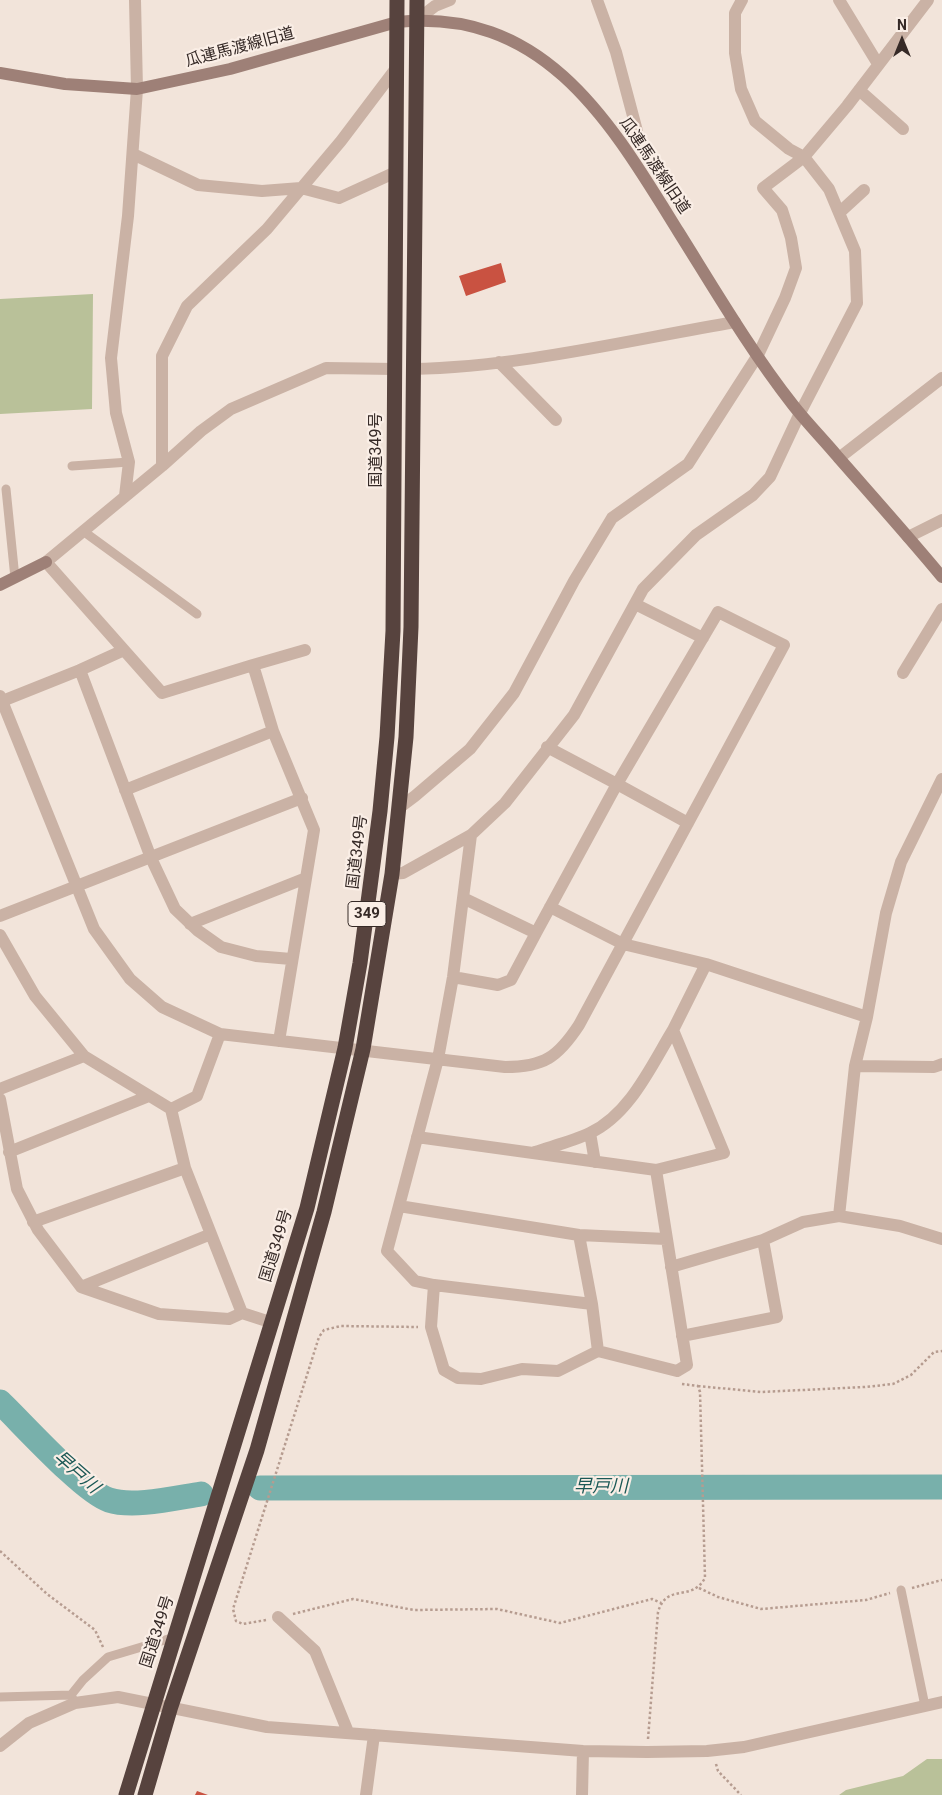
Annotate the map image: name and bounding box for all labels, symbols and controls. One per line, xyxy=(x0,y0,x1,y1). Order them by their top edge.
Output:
north arrow xyxy=(877,15,927,65)
text: N xyxy=(897,17,907,33)
street label: 瓜連馬渡線旧道 xyxy=(183,24,297,72)
street label: 瓜連馬渡線旧道 xyxy=(615,114,693,218)
street label: 国道349号 xyxy=(367,413,387,487)
street label: 国道349号 xyxy=(344,814,372,890)
road number: 349 xyxy=(348,902,386,926)
street label: 国道349号 xyxy=(257,1207,297,1285)
water label: 早戸川 xyxy=(49,1447,103,1499)
water label: 早戸川 xyxy=(574,1476,628,1498)
street label: 国道349号 xyxy=(137,1593,179,1671)

